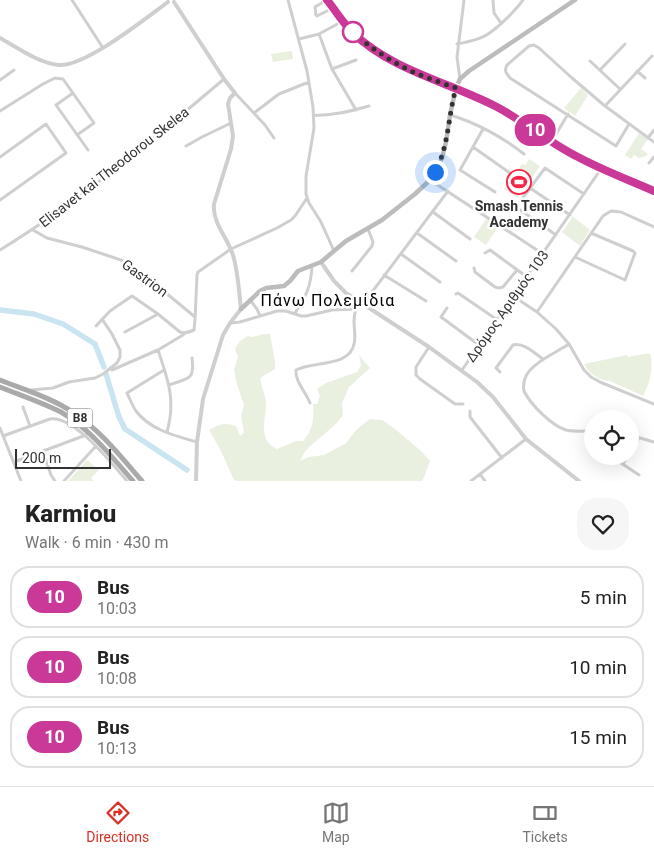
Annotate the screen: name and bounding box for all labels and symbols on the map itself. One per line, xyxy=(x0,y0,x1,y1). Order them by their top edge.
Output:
unlabelled marker xyxy=(342,21,364,43)
street label: Elisavet kai Theodorou Skelea xyxy=(36,104,192,230)
line badge: 10 xyxy=(512,114,558,146)
your location xyxy=(423,160,448,185)
sports icon: Smash Tennis Academy xyxy=(506,169,532,195)
place label: Smash Tennis Academy xyxy=(475,198,563,230)
street label: Δρόμος Αριθμός 103 xyxy=(462,247,552,365)
street label: Gastrion xyxy=(119,256,171,300)
district label: Πάνω Πολεμίδια xyxy=(261,291,395,310)
road number: B8 xyxy=(68,408,92,428)
scale bar xyxy=(15,446,111,469)

